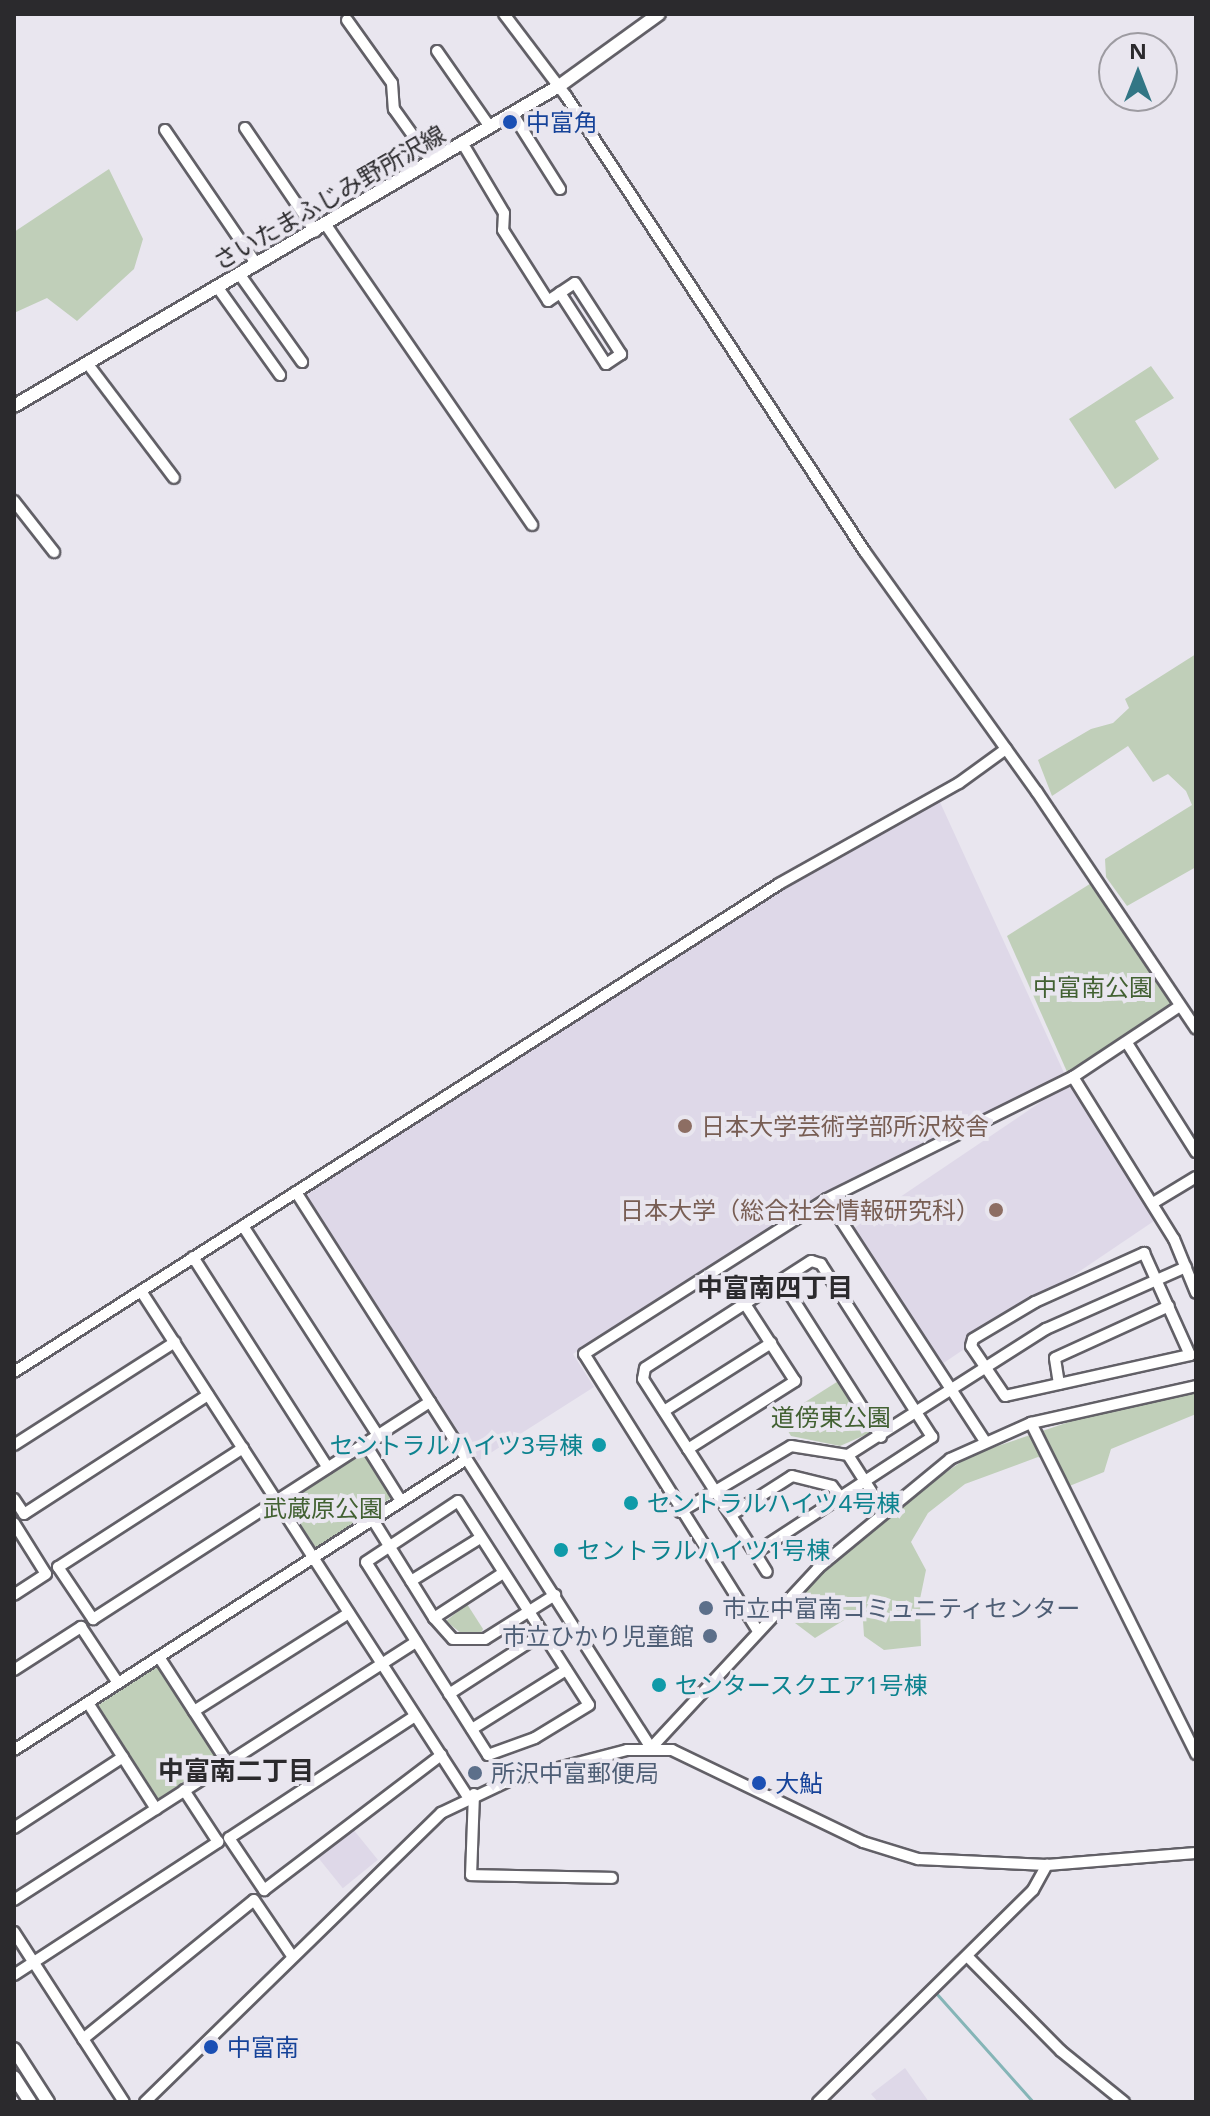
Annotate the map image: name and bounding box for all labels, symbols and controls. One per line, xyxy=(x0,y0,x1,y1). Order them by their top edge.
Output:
north arrow xyxy=(1098,32,1178,112)
text: N xyxy=(1129,35,1147,65)
place label: 中富角 xyxy=(526,108,598,136)
marker: 中富角 xyxy=(501,113,519,131)
street label: さいたまふじみ野所沢線 xyxy=(207,119,451,275)
park label: 中富南公園 xyxy=(1033,973,1153,1001)
place label: 日本大学芸術学部所沢校舎 xyxy=(701,1112,989,1140)
marker: 日本大学芸術学部所沢校舎 xyxy=(676,1117,694,1135)
place label: 日本大学（総合社会情報研究科） xyxy=(620,1196,980,1224)
marker: 日本大学（総合社会情報研究科） xyxy=(987,1201,1005,1219)
district label: 中富南四丁目 xyxy=(697,1272,853,1304)
park label: 道傍東公園 xyxy=(771,1403,891,1431)
place label: セントラルハイツ3号棟 xyxy=(329,1431,583,1459)
marker: セントラルハイツ3号棟 xyxy=(590,1436,608,1454)
place label: セントラルハイツ4号棟 xyxy=(647,1489,901,1517)
park label: 武蔵原公園 xyxy=(263,1494,383,1522)
marker: セントラルハイツ4号棟 xyxy=(622,1494,640,1512)
place label: セントラルハイツ1号棟 xyxy=(577,1536,831,1564)
marker: セントラルハイツ1号棟 xyxy=(552,1541,570,1559)
place label: 市立中富南コミュニティセンター xyxy=(722,1594,1082,1622)
marker: 市立中富南コミュニティセンター xyxy=(697,1599,715,1617)
place label: 市立ひかり児童館 xyxy=(502,1622,694,1650)
marker: 市立ひかり児童館 xyxy=(701,1627,719,1645)
place label: センタースクエア1号棟 xyxy=(675,1671,929,1699)
marker: センタースクエア1号棟 xyxy=(650,1676,668,1694)
district label: 中富南二丁目 xyxy=(158,1755,314,1787)
place label: 所沢中富郵便局 xyxy=(491,1759,659,1787)
marker: 所沢中富郵便局 xyxy=(466,1764,484,1782)
place label: 大鮎 xyxy=(775,1769,823,1797)
marker: 大鮎 xyxy=(750,1774,768,1792)
place label: 中富南 xyxy=(227,2033,299,2061)
marker: 中富南 xyxy=(202,2038,220,2056)

